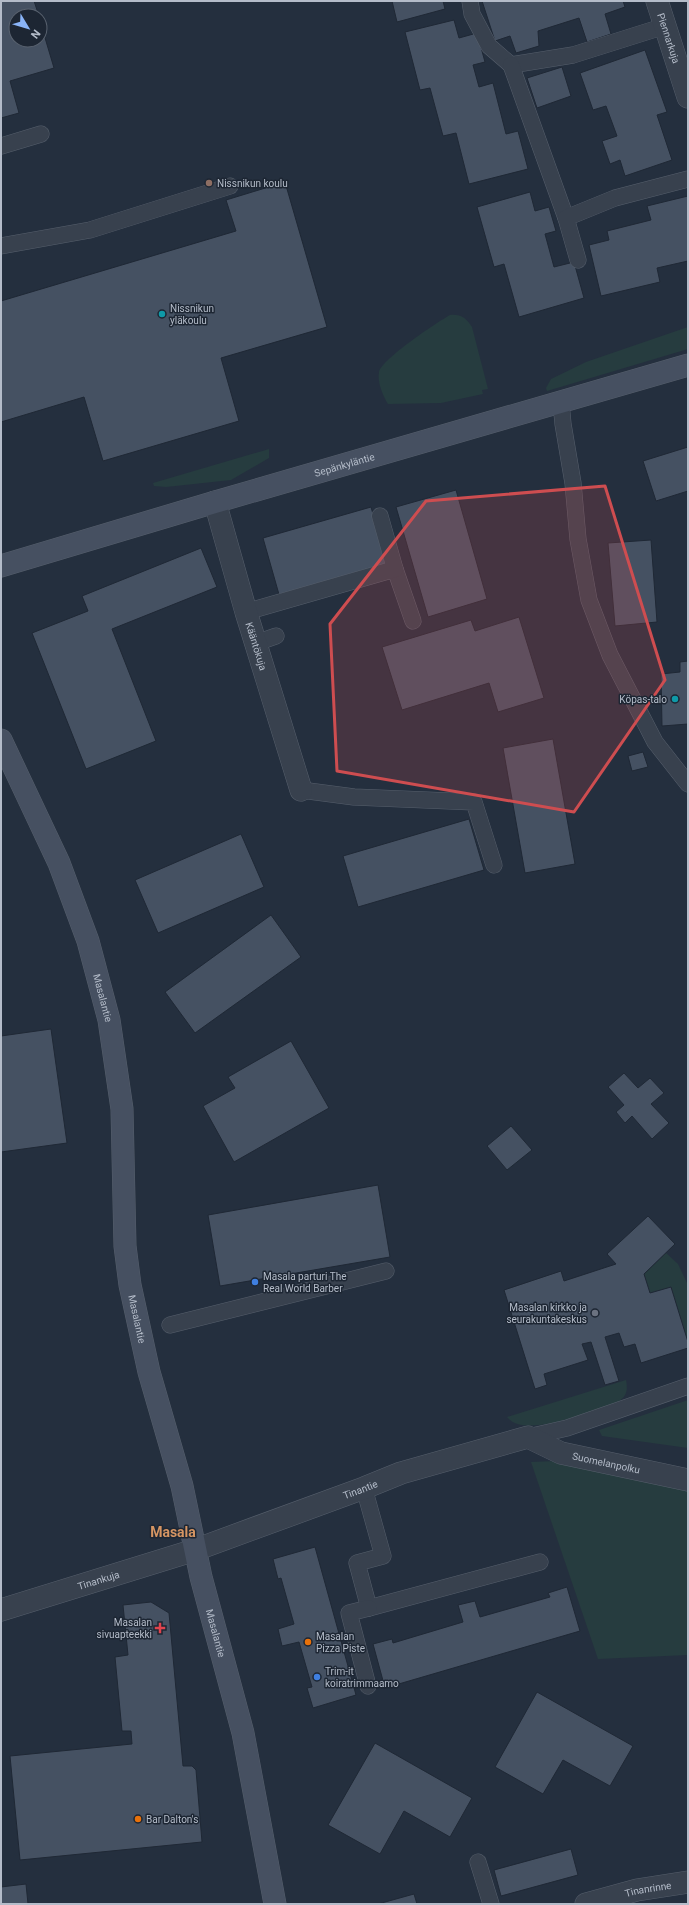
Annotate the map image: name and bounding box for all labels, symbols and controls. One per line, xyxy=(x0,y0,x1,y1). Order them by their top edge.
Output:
north arrow xyxy=(8,8,48,48)
street label: Piennarkuja xyxy=(656,11,682,65)
text: N xyxy=(28,27,43,41)
marker: Nissnikun koulu xyxy=(204,178,214,188)
place label: Nissnikun koulu xyxy=(217,178,288,189)
place label: Nissnikun yläkoulu xyxy=(170,303,214,326)
marker: Nissnikun yläkoulu xyxy=(157,309,167,319)
street label: Sepänkyläntie xyxy=(313,451,376,478)
street label: Kääntökuja xyxy=(244,621,269,672)
place label: Köpas-talo xyxy=(619,694,667,705)
marker: Köpas-talo xyxy=(670,694,680,704)
street label: Masalantie xyxy=(91,973,115,1023)
place label: Masala parturi The Real World Barber xyxy=(263,1271,346,1294)
marker: Masala parturi The Real World Barber xyxy=(250,1277,260,1287)
street label: Masalantie xyxy=(127,1294,148,1344)
place label: Masalan kirkko ja seurakuntakeskus xyxy=(506,1302,587,1325)
marker: Masalan kirkko ja seurakuntakeskus xyxy=(590,1308,600,1318)
street label: Suomelanpolku xyxy=(571,1450,641,1475)
street label: Tinantie xyxy=(341,1478,379,1501)
district label: Masala xyxy=(150,1524,196,1540)
street label: Tinankuja xyxy=(76,1568,121,1592)
street label: Masalantie xyxy=(204,1608,228,1658)
place label: Masalan sivuapteekki xyxy=(97,1617,152,1640)
marker: Masalan sivuapteekki xyxy=(155,1623,165,1633)
place label: Masalan Pizza Piste xyxy=(316,1631,365,1654)
marker: Masalan Pizza Piste xyxy=(303,1637,313,1647)
place label: Trim-it koiratrimmaamo xyxy=(325,1666,399,1689)
marker: Trim-it koiratrimmaamo xyxy=(312,1672,322,1682)
marker: Bar Dalton's xyxy=(133,1814,143,1824)
place label: Bar Dalton's xyxy=(146,1814,198,1825)
street label: Tinanrinne xyxy=(624,1879,672,1899)

